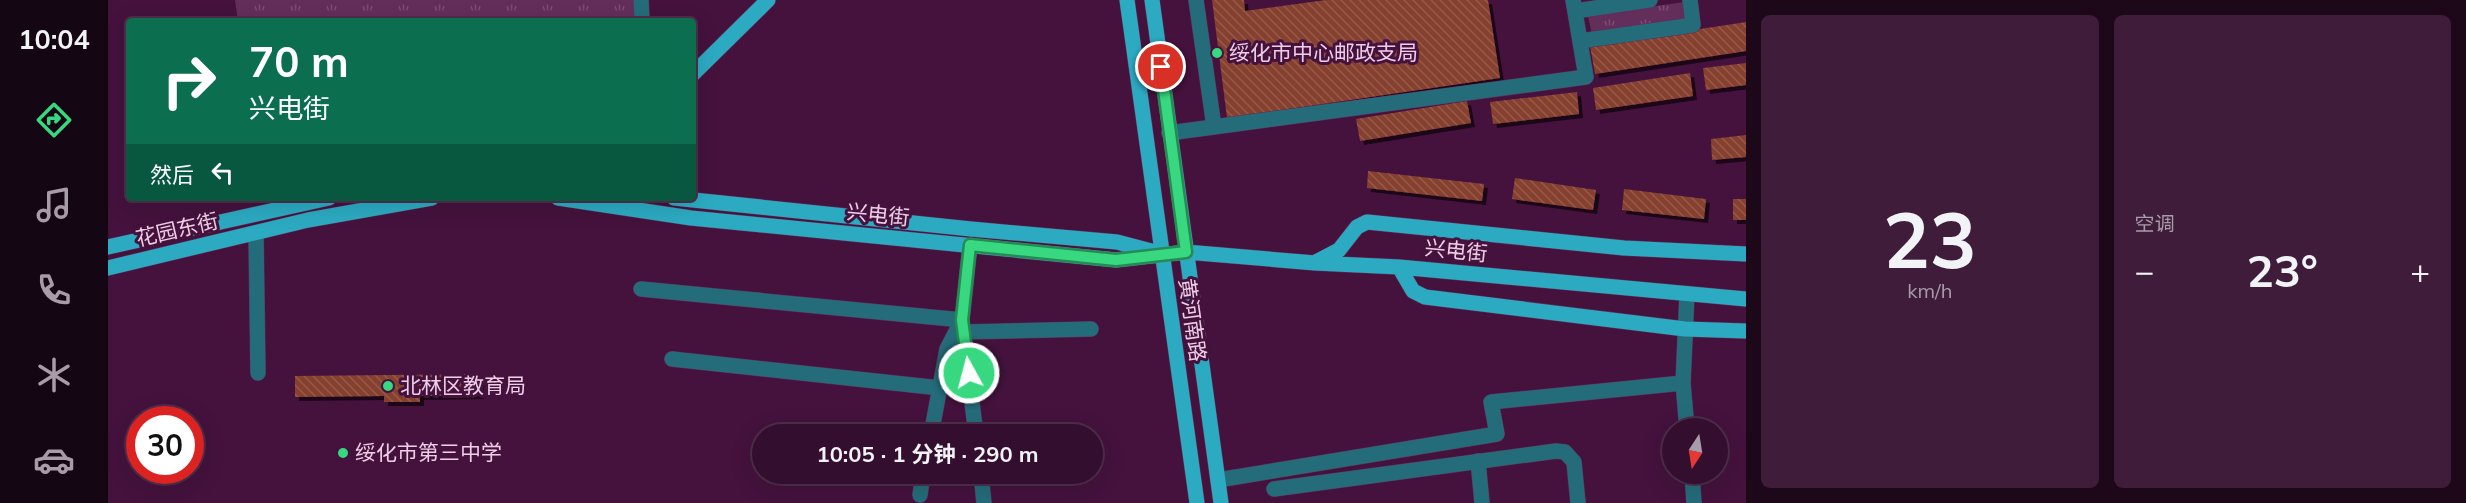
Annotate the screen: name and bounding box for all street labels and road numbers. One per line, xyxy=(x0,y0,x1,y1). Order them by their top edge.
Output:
street label: 兴电街 xyxy=(845,198,911,230)
street label: 花园东街 xyxy=(133,207,221,251)
street label: 兴电街 xyxy=(1423,234,1489,266)
street label: 黄河南路 xyxy=(1174,276,1212,363)

